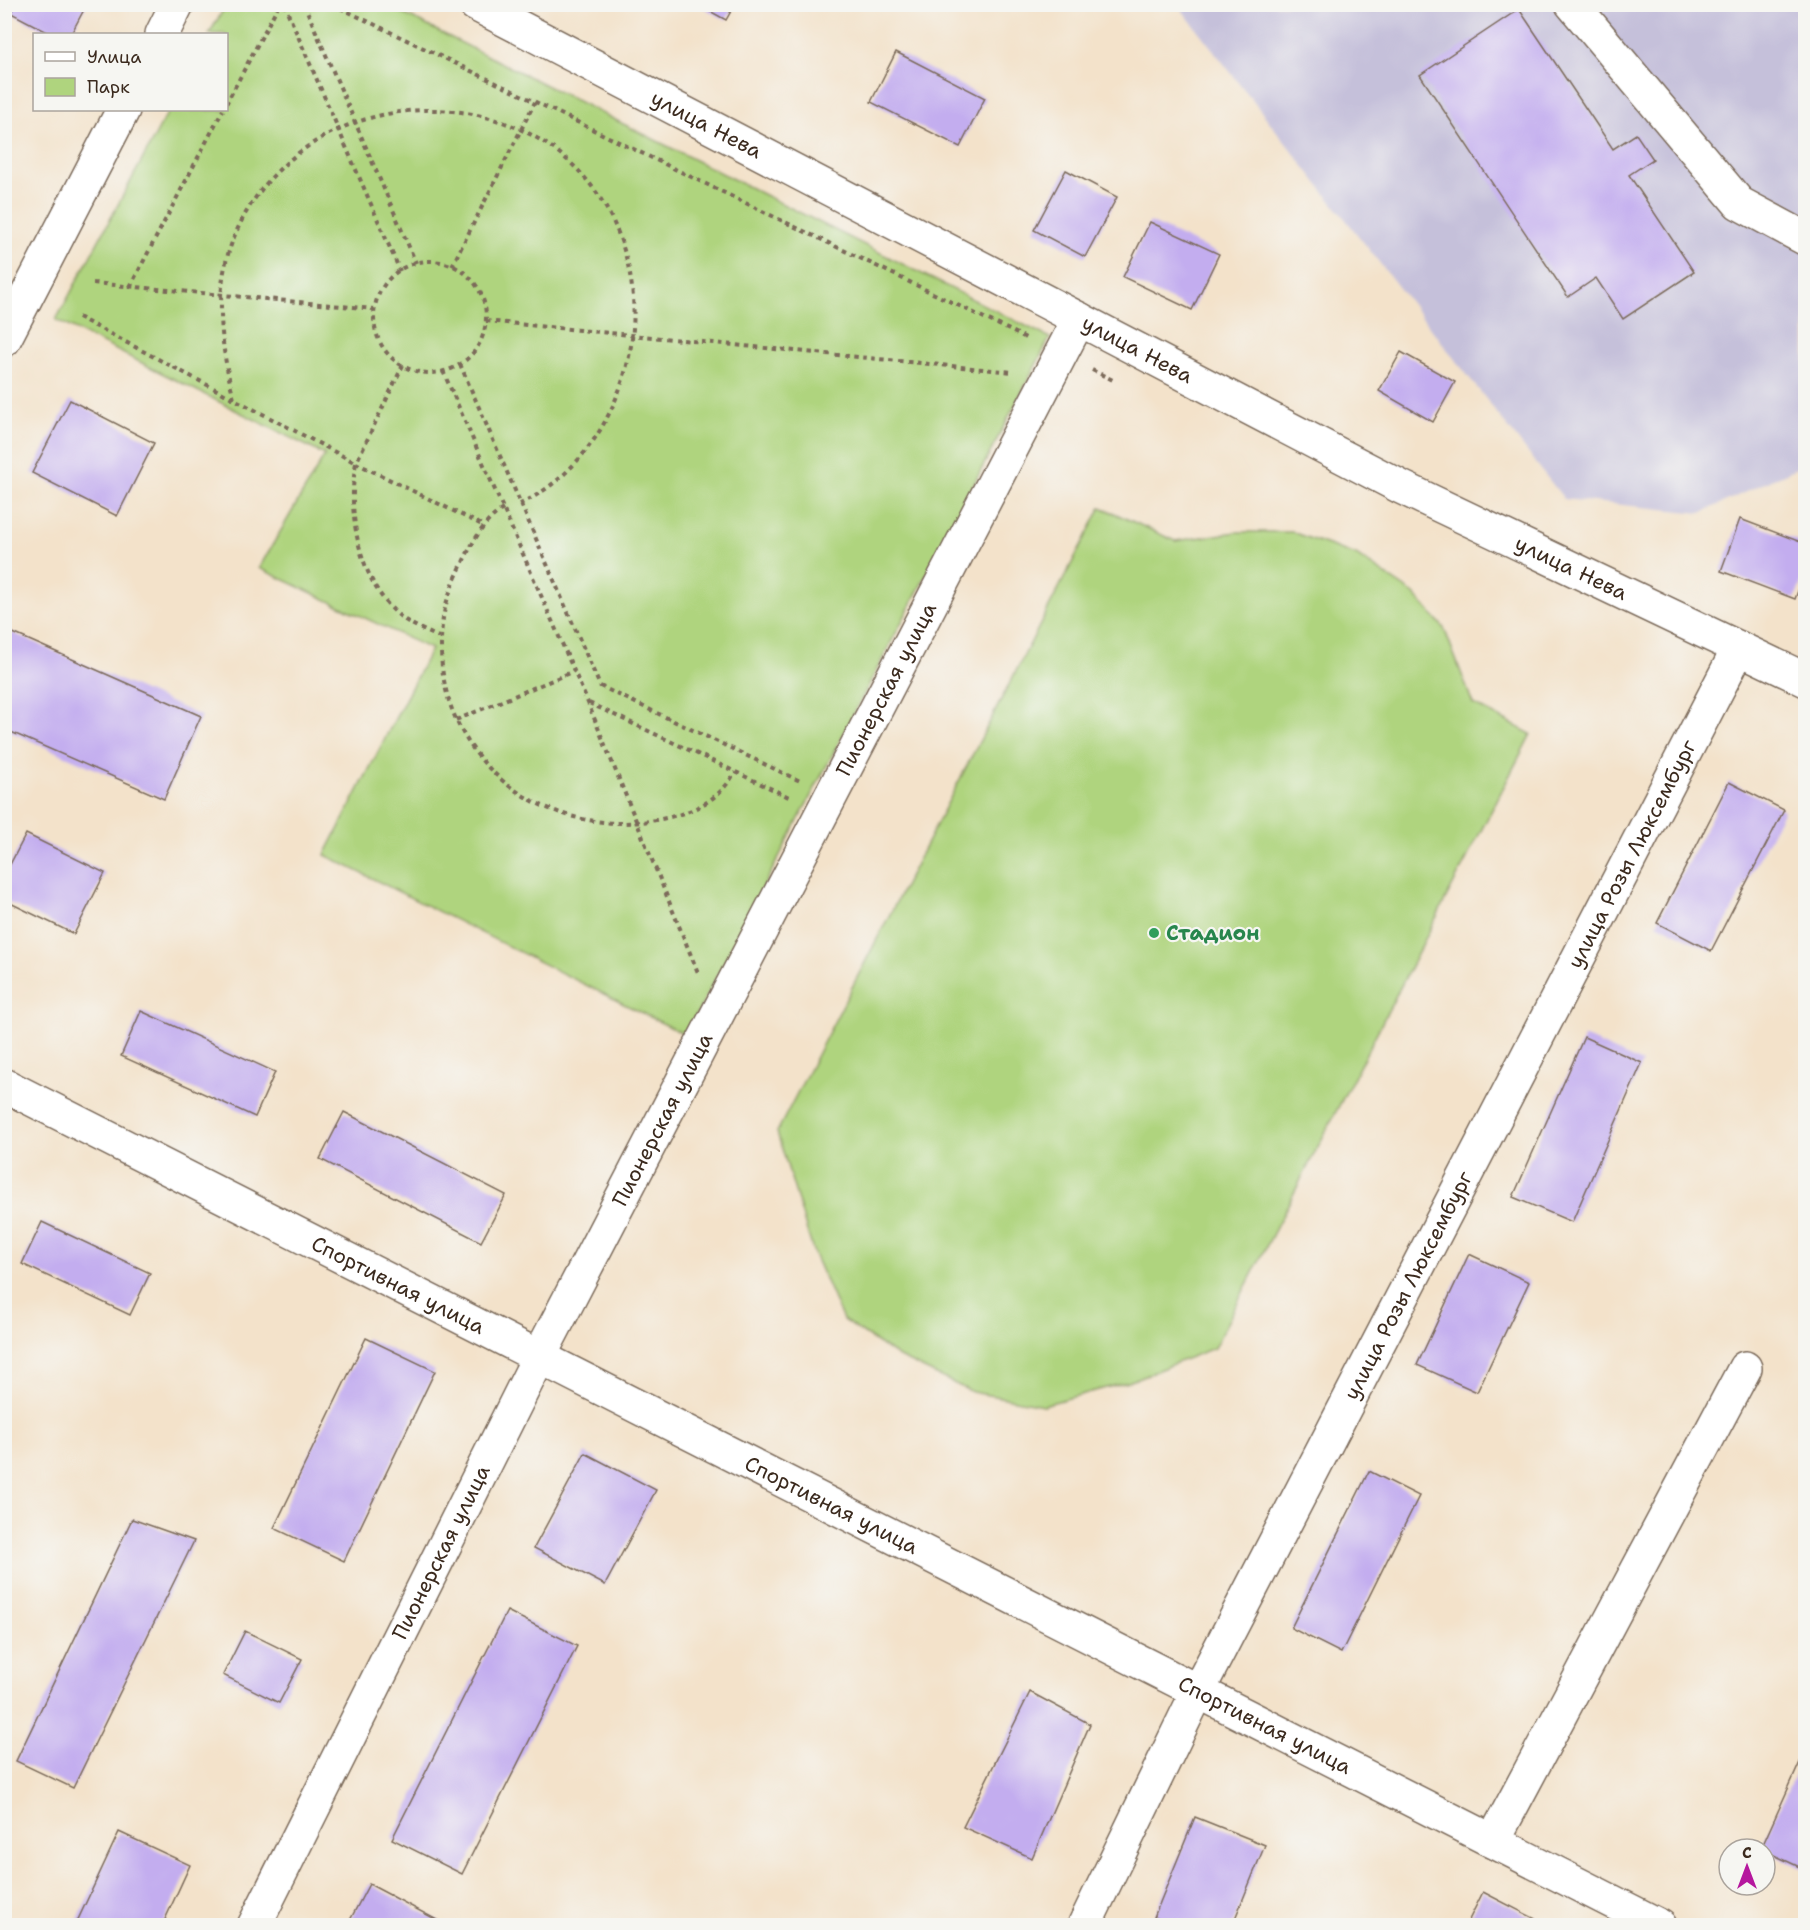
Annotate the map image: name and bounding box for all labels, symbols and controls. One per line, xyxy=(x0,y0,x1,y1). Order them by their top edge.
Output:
legend xyxy=(33,33,228,111)
text: Улица xyxy=(87,45,141,69)
text: Парк xyxy=(87,75,130,99)
street label: улица Нева xyxy=(646,84,767,165)
street label: улица Нева xyxy=(1077,309,1198,390)
street label: улица Нева xyxy=(1510,529,1632,607)
street label: Пионерская улица xyxy=(830,598,943,781)
street label: улица Розы Люксембург xyxy=(1561,734,1703,973)
place label: Стадион xyxy=(1166,919,1260,947)
marker: Стадион xyxy=(1147,926,1161,940)
street label: Пионерская улица xyxy=(606,1028,719,1211)
street label: улица Розы Люксембург xyxy=(1337,1166,1480,1405)
street label: Спортивная улица xyxy=(307,1229,490,1341)
street label: Спортивная улица xyxy=(740,1449,923,1561)
street label: Пионерская улица xyxy=(386,1460,497,1644)
street label: Спортивная улица xyxy=(1173,1670,1356,1781)
north arrow xyxy=(1717,1837,1777,1897)
text: С xyxy=(1742,1842,1752,1863)

